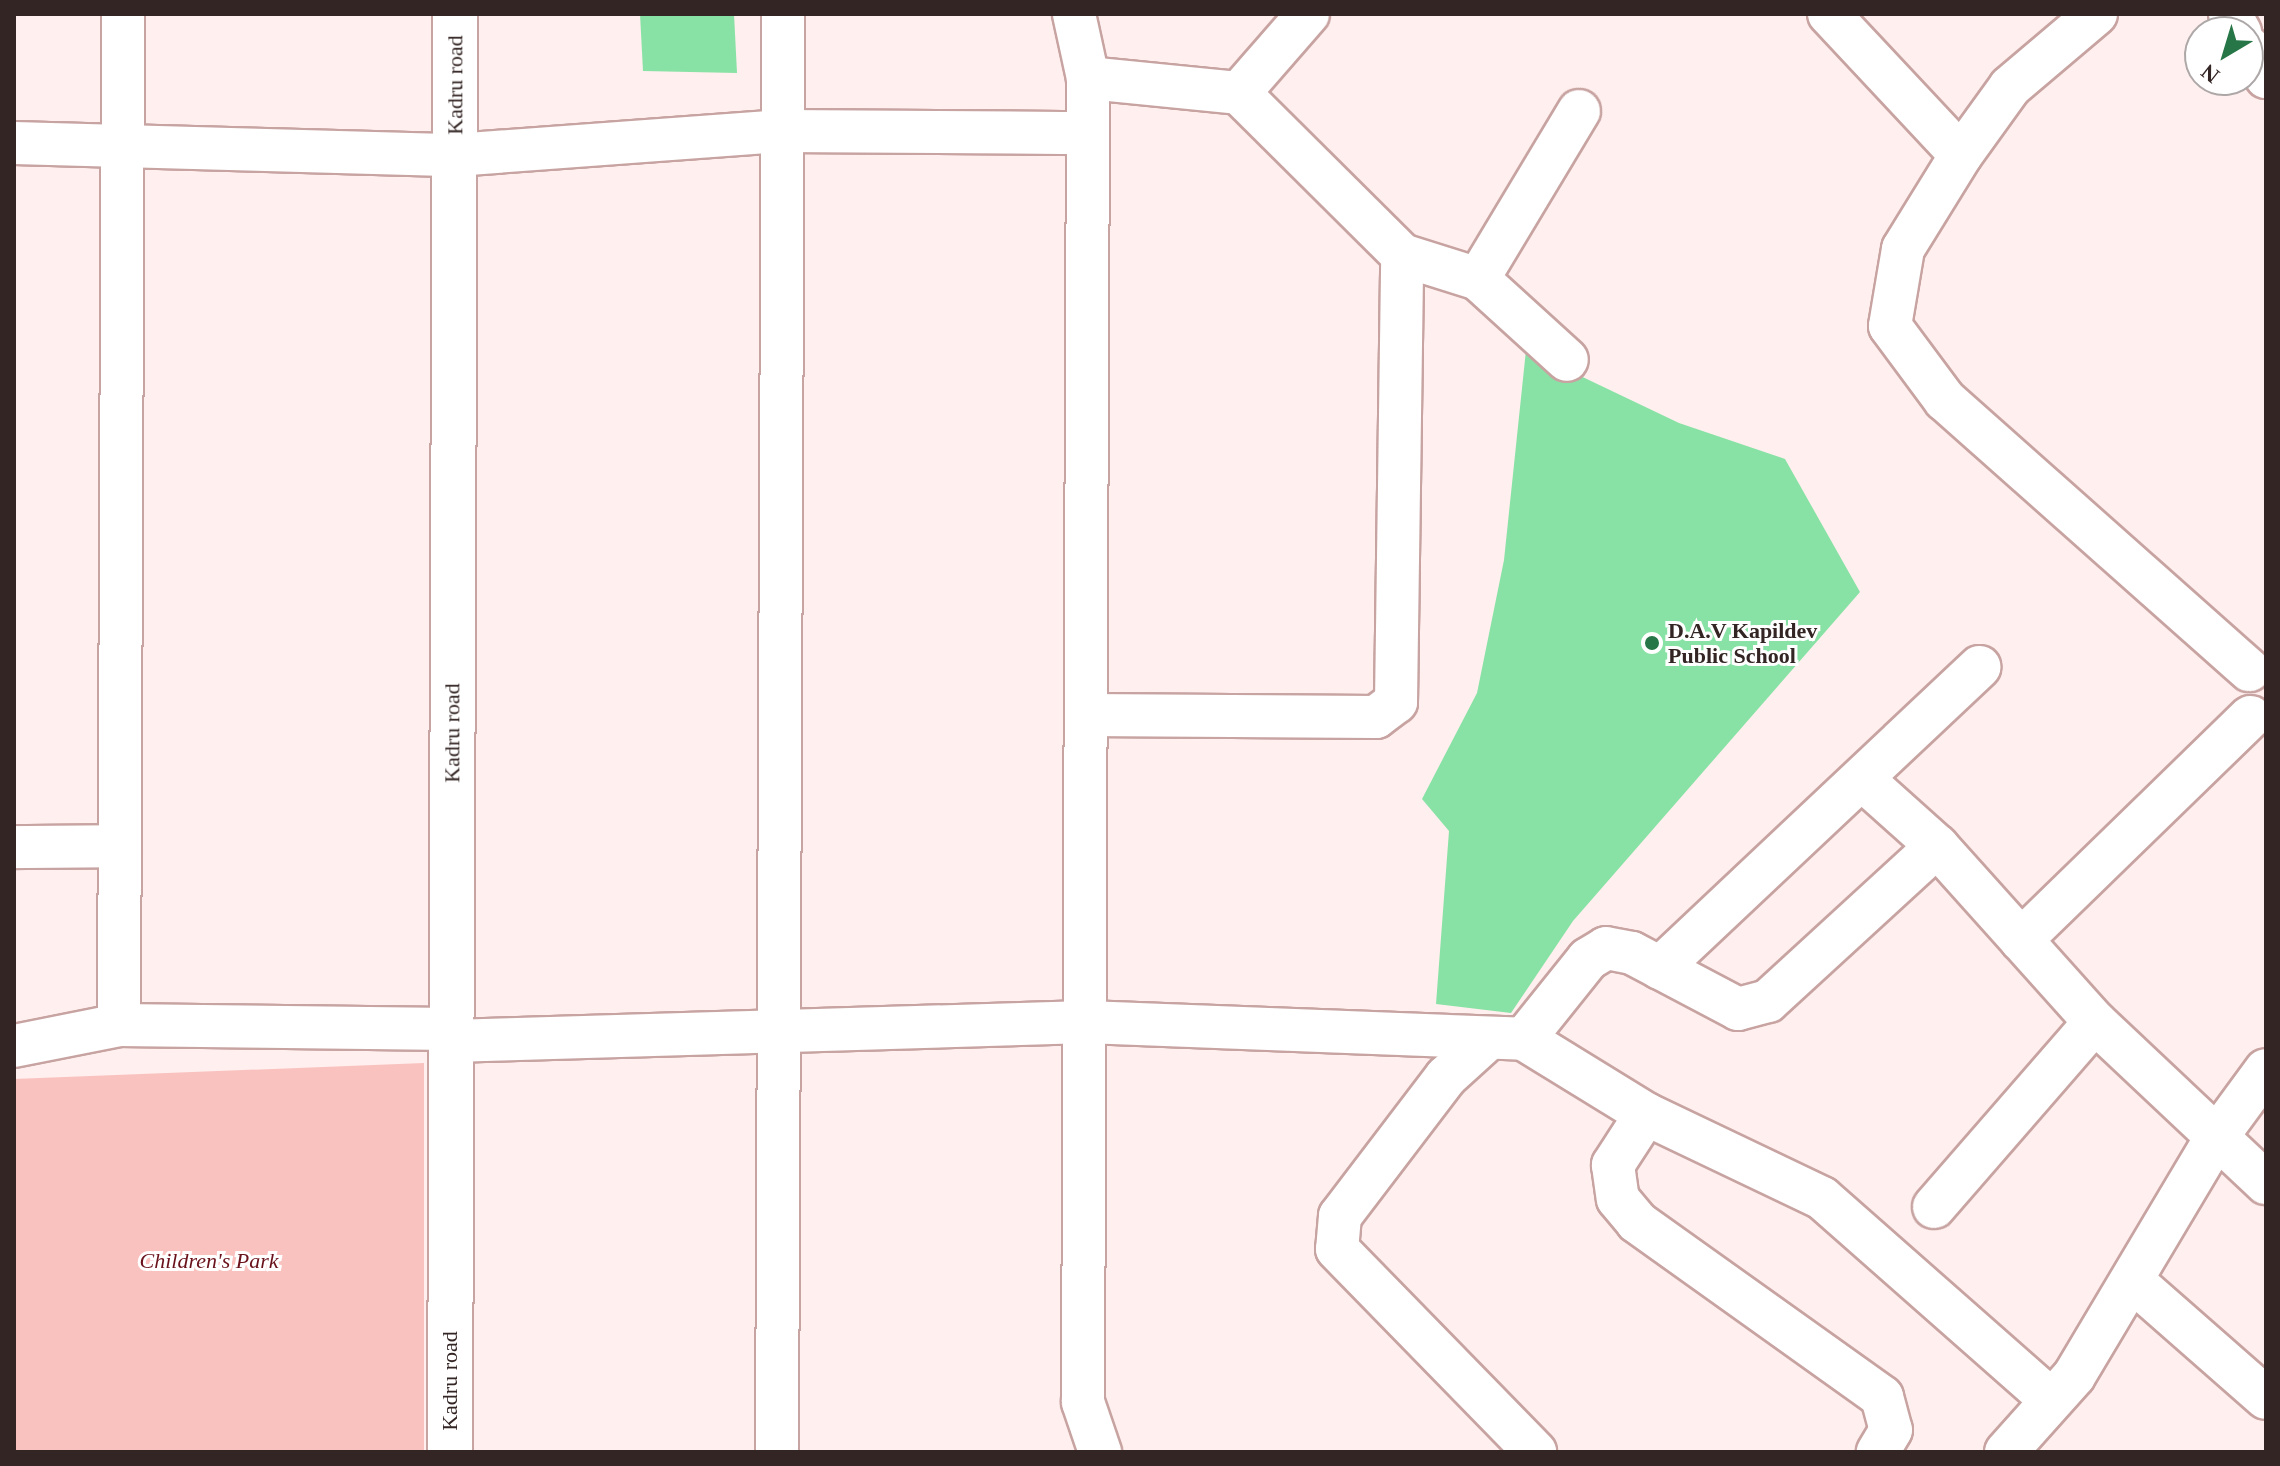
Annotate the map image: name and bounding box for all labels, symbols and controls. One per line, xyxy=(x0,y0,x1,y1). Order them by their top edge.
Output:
north arrow xyxy=(2184,16,2264,96)
street label: Kadru road xyxy=(442,35,468,135)
text: N xyxy=(2196,59,2224,88)
place label: D.A.V Kapildev Public School xyxy=(1668,617,1818,668)
marker: D.A.V Kapildev Public School xyxy=(1643,634,1661,652)
street label: Kadru road xyxy=(439,683,465,783)
park label: Children's Park xyxy=(140,1248,278,1274)
street label: Kadru road xyxy=(437,1331,463,1431)

